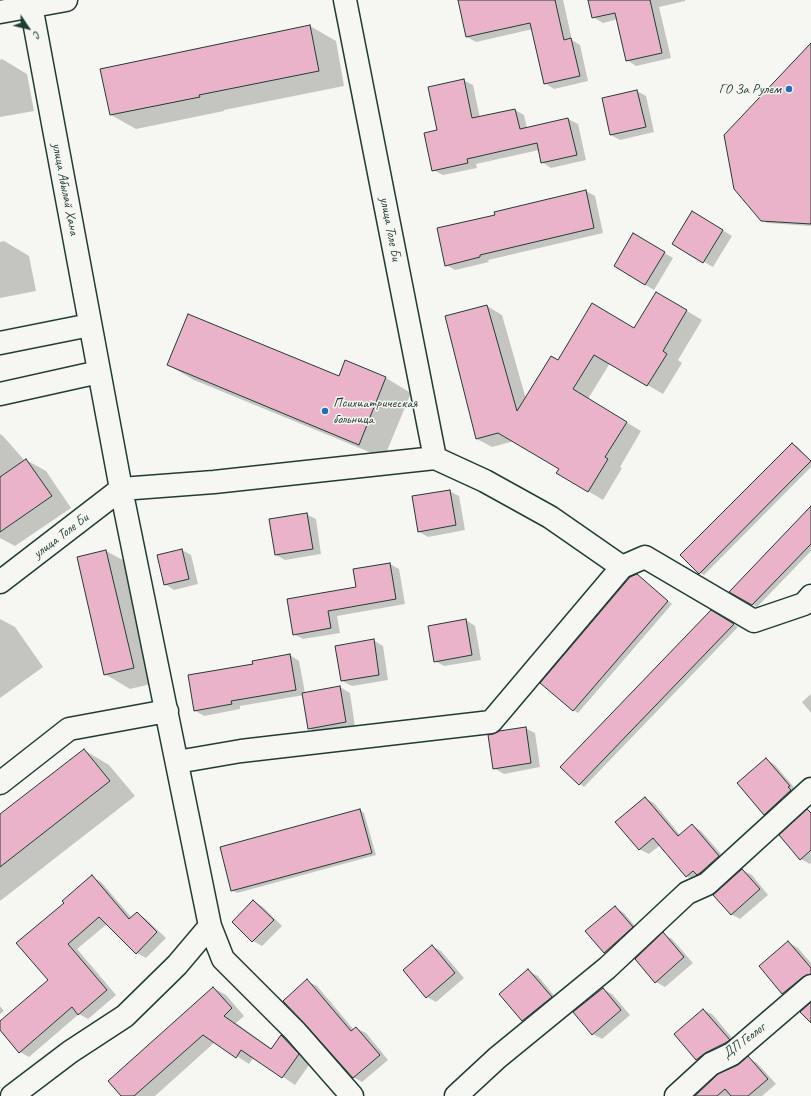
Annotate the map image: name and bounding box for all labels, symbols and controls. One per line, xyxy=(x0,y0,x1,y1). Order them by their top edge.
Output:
north arrow xyxy=(8,8,48,48)
text: С xyxy=(31,29,45,41)
place label: ГО За Рулем xyxy=(719,81,781,97)
marker: ГО За Рулем xyxy=(784,84,794,94)
street label: улица Абылай Хана xyxy=(48,141,82,237)
street label: улица Толе Би xyxy=(376,195,404,263)
place label: Психиатрическая больница xyxy=(333,395,417,428)
marker: Психиатрическая больница xyxy=(320,406,330,416)
street label: улица Толе Би xyxy=(30,510,92,562)
street label: ДП Геолог xyxy=(719,1019,769,1063)

